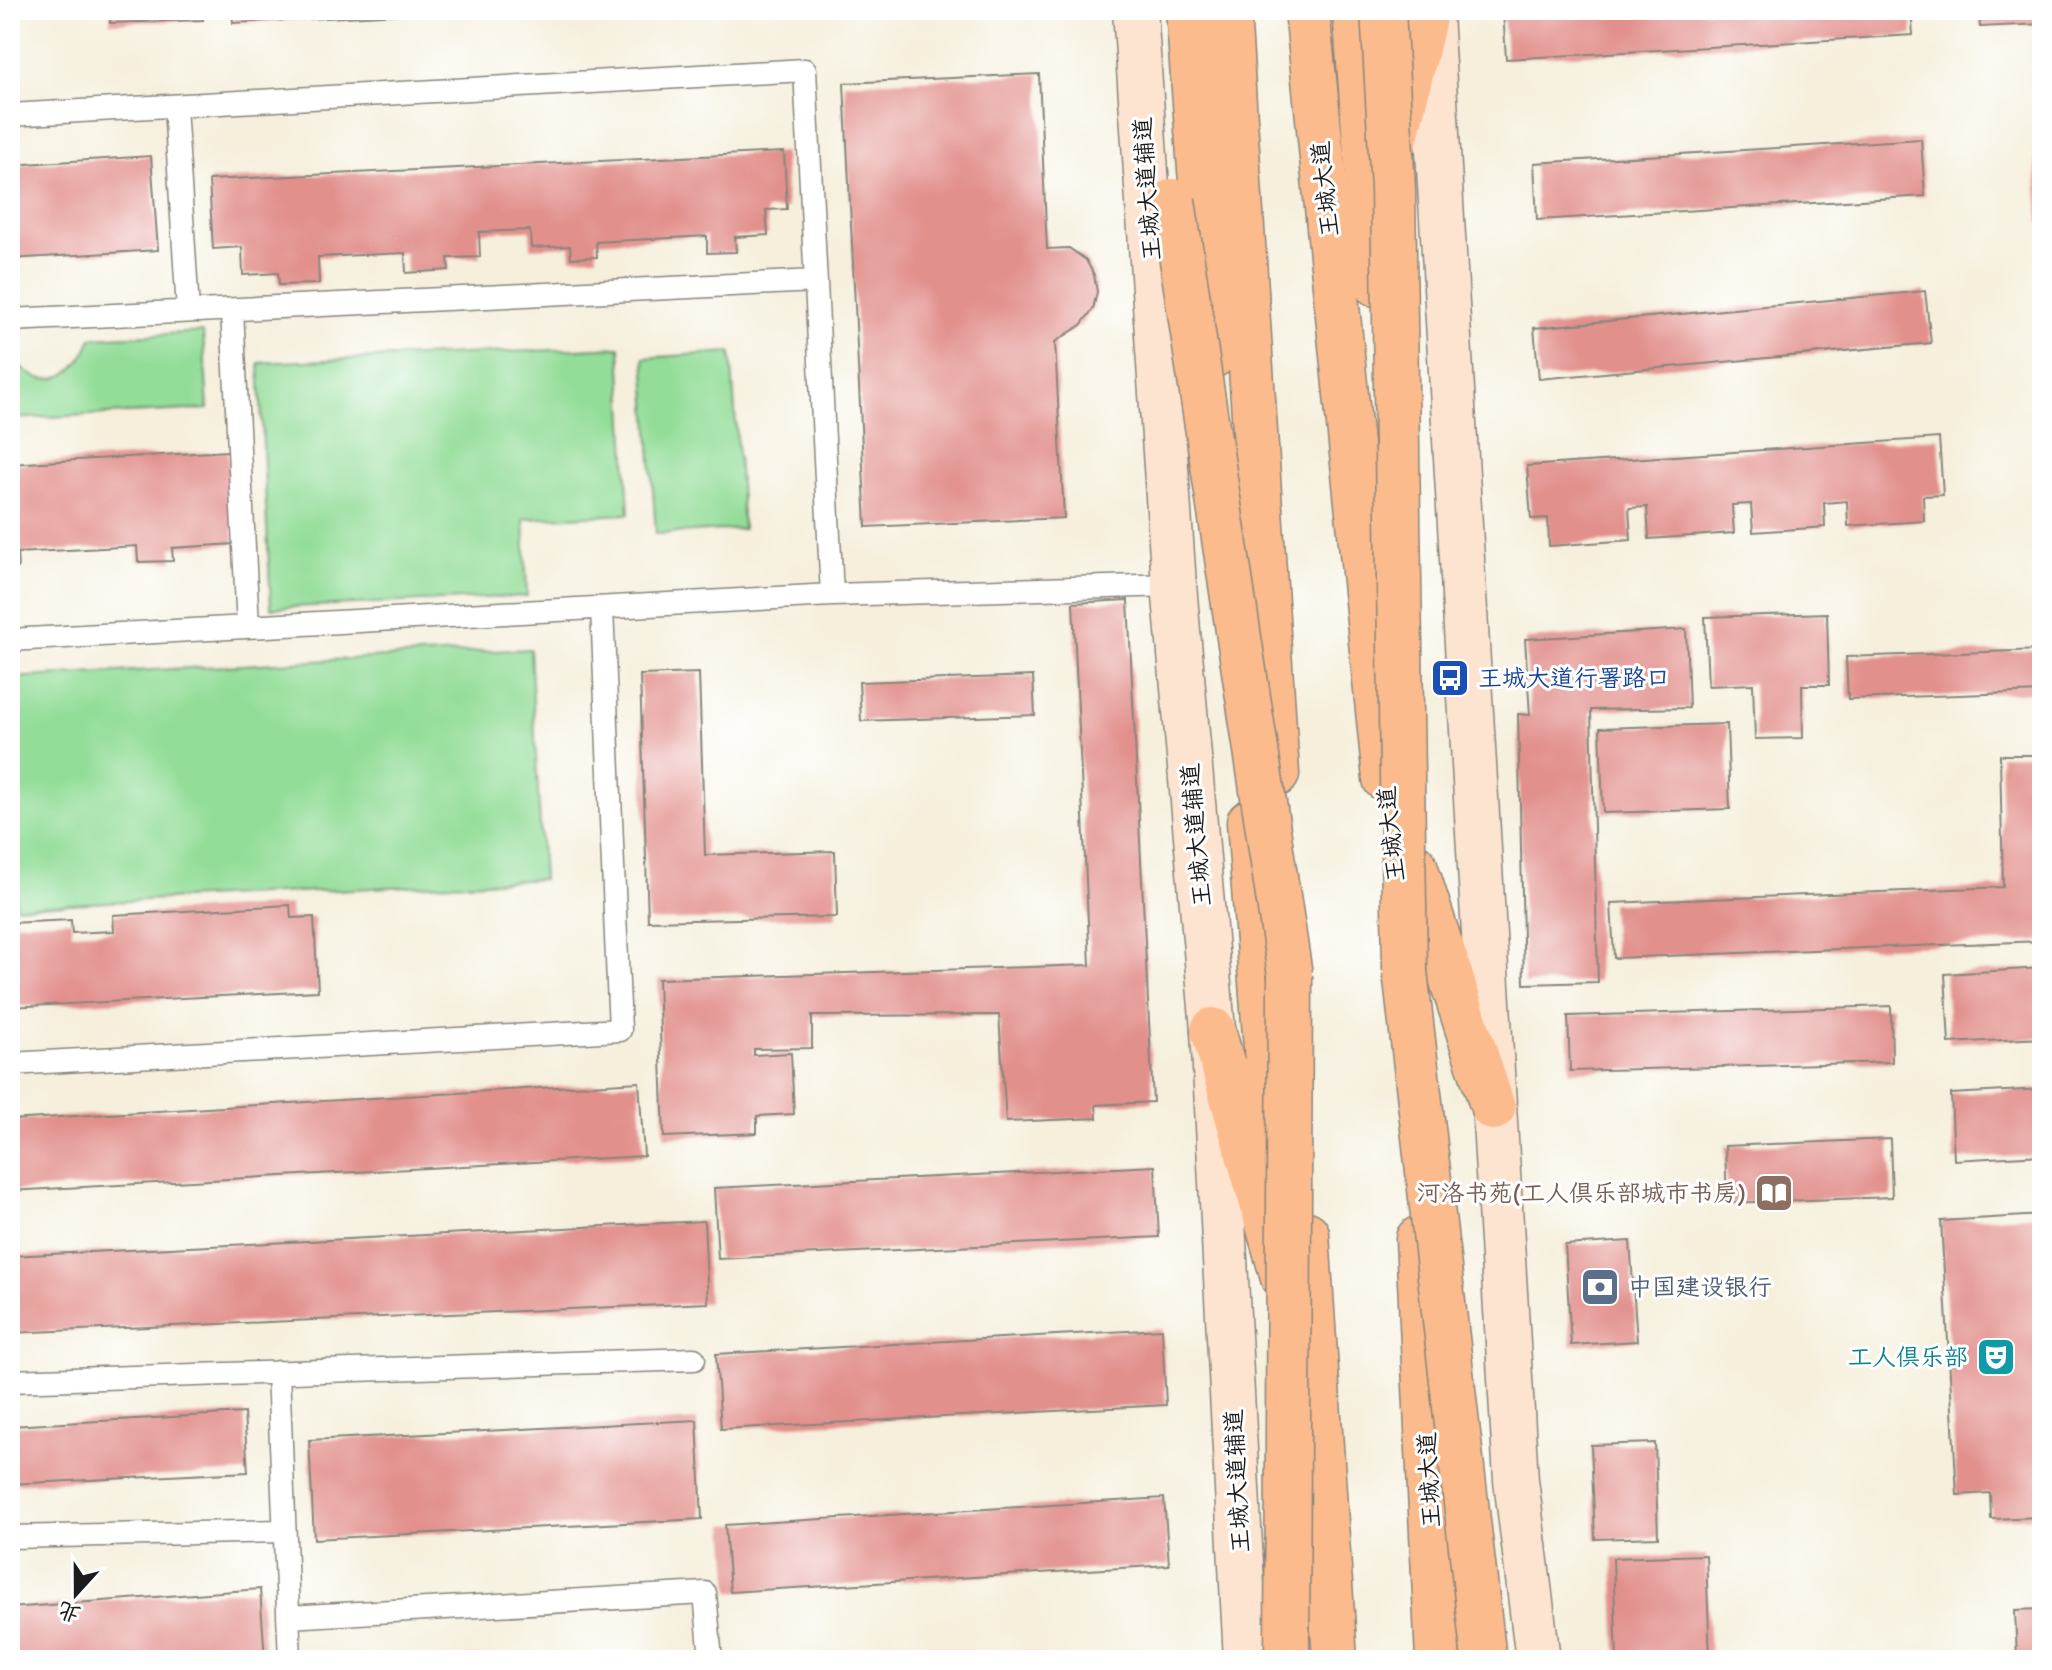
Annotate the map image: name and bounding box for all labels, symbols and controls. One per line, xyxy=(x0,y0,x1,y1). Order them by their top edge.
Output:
street label: 王城大道辅道 xyxy=(1128,116,1167,262)
street label: 王城大道 xyxy=(1306,140,1345,238)
bus stop icon: 王城大道行署路口 xyxy=(1429,657,1471,699)
place label: 王城大道行署路口 xyxy=(1478,664,1670,693)
street label: 王城大道辅道 xyxy=(1176,762,1217,908)
street label: 王城大道 xyxy=(1372,785,1411,883)
library icon: 河洛书苑(工人俱乐部城市书房) xyxy=(1753,1172,1795,1214)
place label: 河洛书苑(工人俱乐部城市书房) xyxy=(1416,1179,1746,1208)
bank icon: 中国建设银行 xyxy=(1579,1266,1621,1308)
place label: 中国建设银行 xyxy=(1628,1273,1772,1302)
theatre icon: 工人俱乐部 xyxy=(1975,1336,2017,1378)
place label: 工人俱乐部 xyxy=(1848,1343,1968,1372)
street label: 王城大道辅道 xyxy=(1219,1408,1256,1554)
street label: 王城大道 xyxy=(1413,1431,1446,1529)
north arrow xyxy=(36,1554,116,1634)
text: 北 xyxy=(54,1595,84,1628)

